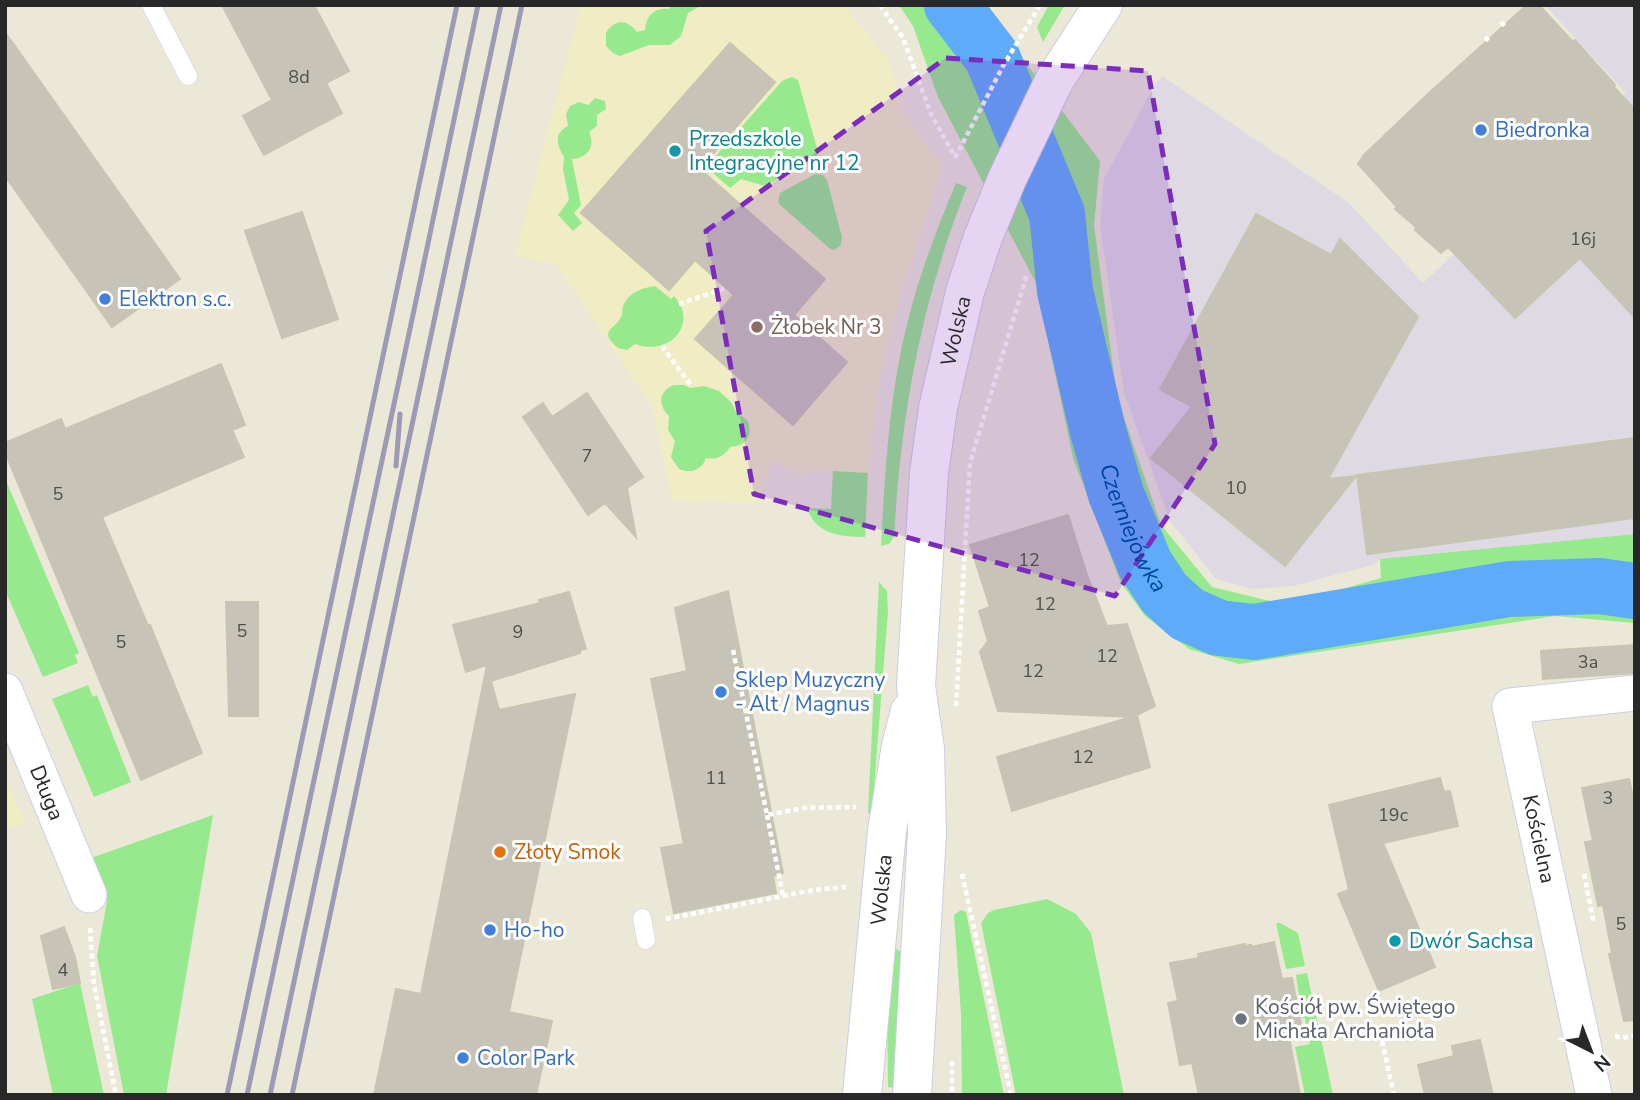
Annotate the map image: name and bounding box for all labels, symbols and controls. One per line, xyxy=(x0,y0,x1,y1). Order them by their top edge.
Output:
house number: 8d xyxy=(288,65,310,89)
place label: Biedronka xyxy=(1495,116,1590,144)
marker: Biedronka xyxy=(1473,122,1489,138)
place label: Przedszkole Integracyjne nr 12 xyxy=(689,125,860,177)
marker: Przedszkole Integracyjne nr 12 xyxy=(667,143,683,159)
house number: 16j xyxy=(1570,227,1596,251)
place label: Elektron s.c. xyxy=(119,285,232,313)
marker: Elektron s.c. xyxy=(97,291,113,307)
street label: Wolska xyxy=(934,293,978,369)
place label: Żłobek Nr 3 xyxy=(771,313,882,341)
marker: Żłobek Nr 3 xyxy=(749,319,765,335)
house number: 7 xyxy=(582,444,592,468)
water label: Czerniejówka xyxy=(1092,460,1174,599)
house number: 10 xyxy=(1225,476,1247,500)
house number: 5 xyxy=(53,482,63,506)
house number: 12 xyxy=(1018,548,1040,572)
house number: 12 xyxy=(1034,592,1056,616)
house number: 5 xyxy=(237,619,247,643)
house number: 9 xyxy=(513,620,523,644)
house number: 5 xyxy=(116,630,126,654)
house number: 12 xyxy=(1096,644,1118,668)
house number: 3a xyxy=(1578,650,1598,674)
house number: 12 xyxy=(1022,659,1044,683)
place label: Sklep Muzyczny - Alt / Magnus xyxy=(735,666,886,718)
marker: Sklep Muzyczny - Alt / Magnus xyxy=(713,684,729,700)
house number: 12 xyxy=(1072,745,1094,769)
street label: Długa xyxy=(23,761,71,824)
house number: 11 xyxy=(705,766,727,790)
house number: 3 xyxy=(1603,786,1613,810)
street label: Kościelna xyxy=(1516,792,1562,886)
house number: 19c xyxy=(1378,803,1408,827)
place label: Złoty Smok xyxy=(514,838,621,866)
marker: Złoty Smok xyxy=(492,844,508,860)
street label: Wolska xyxy=(864,853,899,927)
house number: 5 xyxy=(1616,912,1626,936)
place label: Ho-ho xyxy=(504,916,564,944)
marker: Ho-ho xyxy=(482,922,498,938)
place label: Dwór Sachsa xyxy=(1409,927,1534,955)
marker: Dwór Sachsa xyxy=(1387,933,1403,949)
house number: 4 xyxy=(58,958,69,982)
place label: Kościół pw. Świętego Michała Archanioła xyxy=(1255,993,1455,1045)
marker: Kościół pw. Świętego Michała Archanioła xyxy=(1233,1011,1249,1027)
north arrow xyxy=(1556,1016,1626,1086)
place label: Color Park xyxy=(477,1044,575,1072)
text: N xyxy=(1588,1048,1616,1077)
marker: Color Park xyxy=(455,1050,471,1066)

